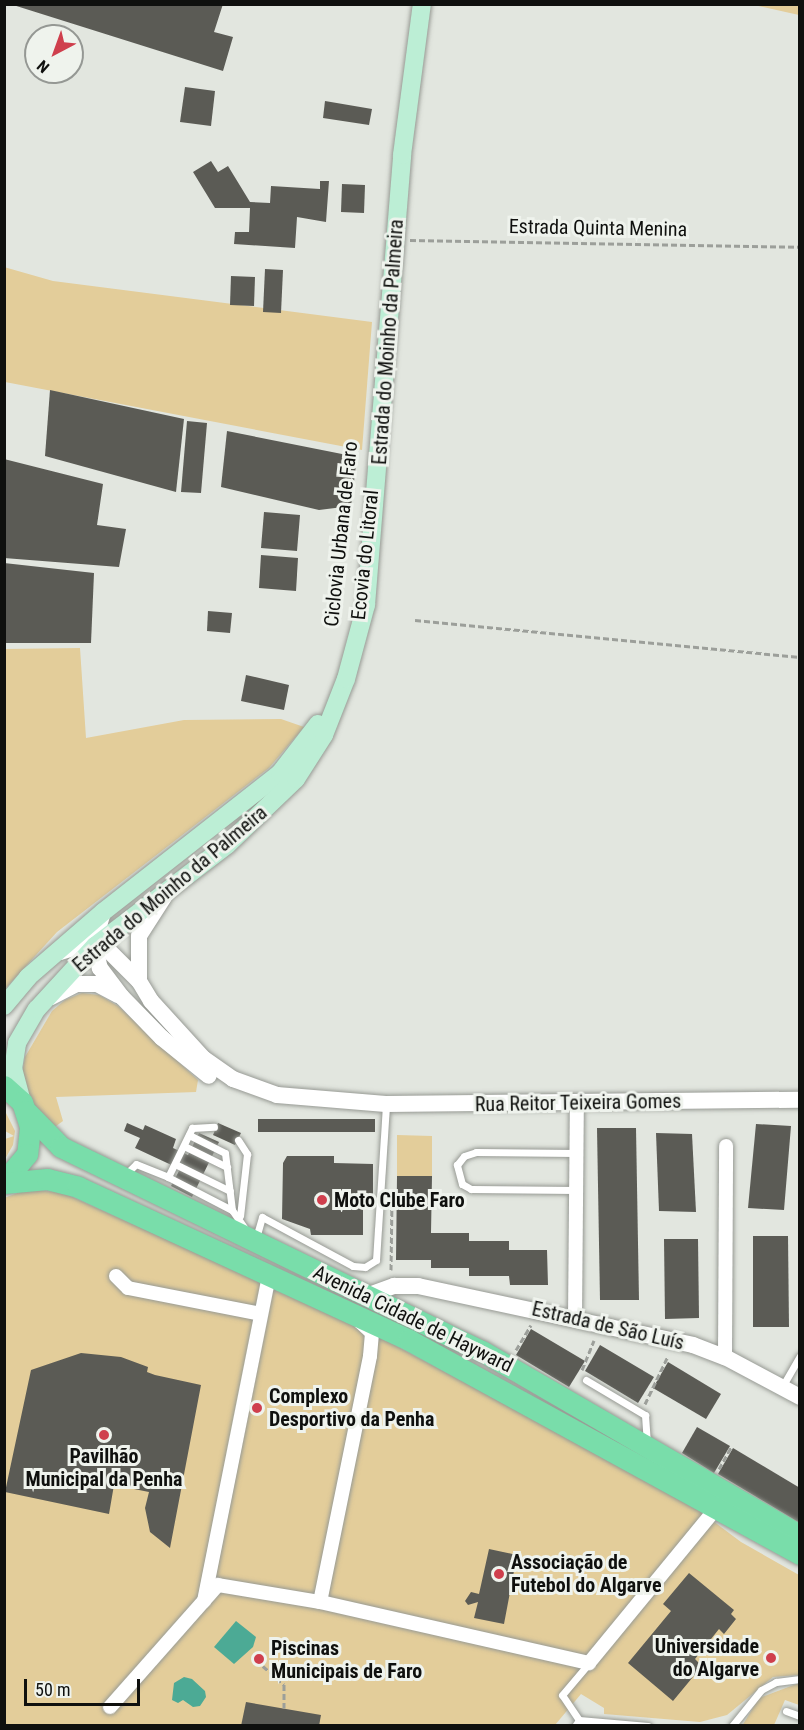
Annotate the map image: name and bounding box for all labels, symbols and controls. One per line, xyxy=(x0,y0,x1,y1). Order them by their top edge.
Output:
north arrow xyxy=(24,24,84,84)
text: N xyxy=(33,56,53,77)
street label: Estrada Quinta Menina xyxy=(509,214,687,242)
street label: Estrada do Moinho da Palmeira xyxy=(367,218,409,466)
street label: Ciclovia Urbana de Faro xyxy=(319,440,363,628)
street label: Ecovia do Litoral xyxy=(346,489,384,621)
street label: Estrada do Moinho da Palmeira xyxy=(68,801,272,977)
street label: Rua Reitor Teixeira Gomes xyxy=(474,1089,682,1117)
place label: Moto Clube Faro xyxy=(334,1188,465,1212)
marker: Moto Clube Faro xyxy=(315,1193,329,1207)
street label: Avenida Cidade de Hayward xyxy=(309,1260,517,1378)
street label: Estrada de São Luís xyxy=(530,1297,686,1355)
place label: Complexo Desportivo da Penha xyxy=(269,1384,434,1431)
marker: Complexo Desportivo da Penha xyxy=(250,1401,264,1415)
marker: Pavilhão Municipal da Penha xyxy=(97,1428,111,1442)
place label: Pavilhão Municipal da Penha xyxy=(26,1444,182,1491)
place label: Associação de Futebol do Algarve xyxy=(511,1550,662,1597)
marker: Associação de Futebol do Algarve xyxy=(492,1567,506,1581)
place label: Universidade do Algarve xyxy=(655,1634,759,1681)
place label: Piscinas Municipais de Faro xyxy=(271,1636,422,1683)
marker: Universidade do Algarve xyxy=(764,1651,778,1665)
marker: Piscinas Municipais de Faro xyxy=(252,1652,266,1666)
scale bar xyxy=(27,1667,142,1705)
text: 50 m xyxy=(35,1679,70,1700)

